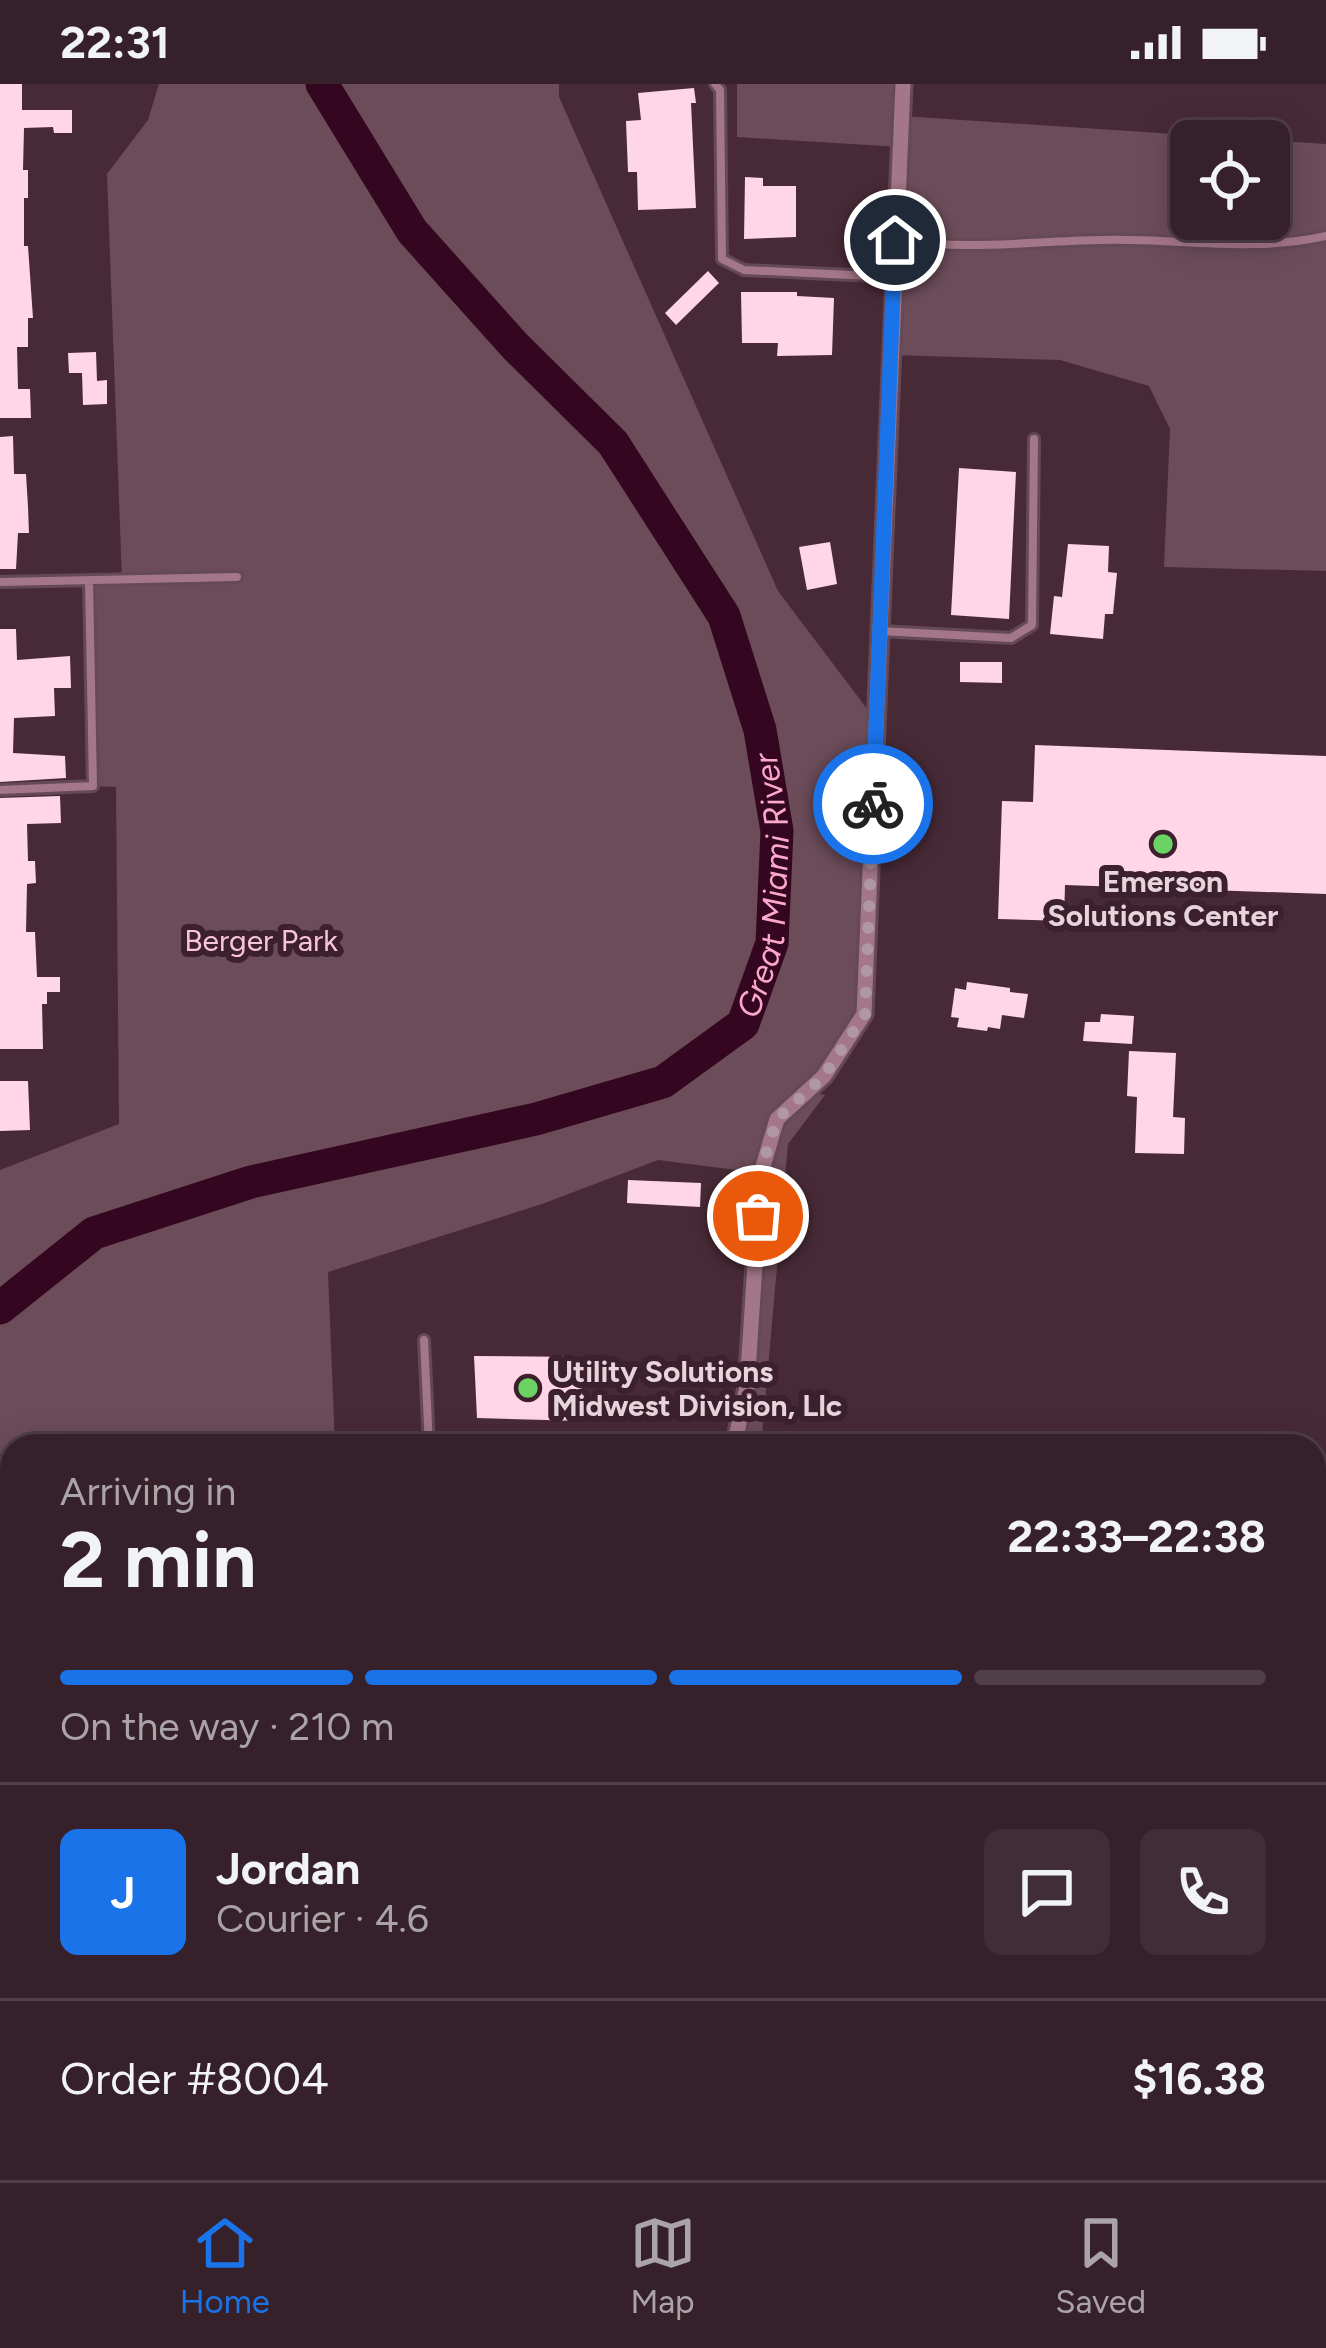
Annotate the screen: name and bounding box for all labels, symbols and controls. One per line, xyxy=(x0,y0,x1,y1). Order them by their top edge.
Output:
text: 22:31 xyxy=(60,15,170,69)
map controls xyxy=(1170,120,1290,240)
button: locate xyxy=(1170,120,1290,240)
pin xyxy=(844,189,946,291)
icon: home xyxy=(862,207,928,273)
courier xyxy=(813,744,933,864)
water label: Great Miami River xyxy=(728,749,797,1022)
icon: bike xyxy=(840,771,906,837)
marker: Emerson Solutions Center xyxy=(1150,831,1176,857)
place label: Emerson Solutions Center xyxy=(1048,863,1278,934)
park label: Berger Park xyxy=(184,922,338,959)
pin xyxy=(707,1165,809,1267)
icon: bag xyxy=(725,1183,791,1249)
place label: Utility Solutions Midwest Division, Llc xyxy=(552,1353,842,1424)
marker: Utility Solutions Midwest Division, Llc xyxy=(515,1375,541,1401)
text: Arriving in xyxy=(60,1468,236,1515)
text: 22:33–22:38 xyxy=(1007,1509,1266,1563)
text: 2 min xyxy=(60,1513,256,1607)
text: On the way · 210 m xyxy=(60,1703,394,1750)
button: chat xyxy=(984,1829,1110,1955)
button: phone xyxy=(1140,1829,1266,1955)
text: Jordan xyxy=(216,1841,360,1895)
text: J xyxy=(111,1865,135,1919)
text: Courier · 4.6 xyxy=(216,1895,429,1942)
text: Order #8004 xyxy=(60,2051,329,2105)
text: $16.38 xyxy=(1132,2051,1266,2105)
tab: Home xyxy=(180,2210,270,2321)
tab: Map xyxy=(630,2210,696,2321)
tab: Saved xyxy=(1055,2210,1146,2321)

